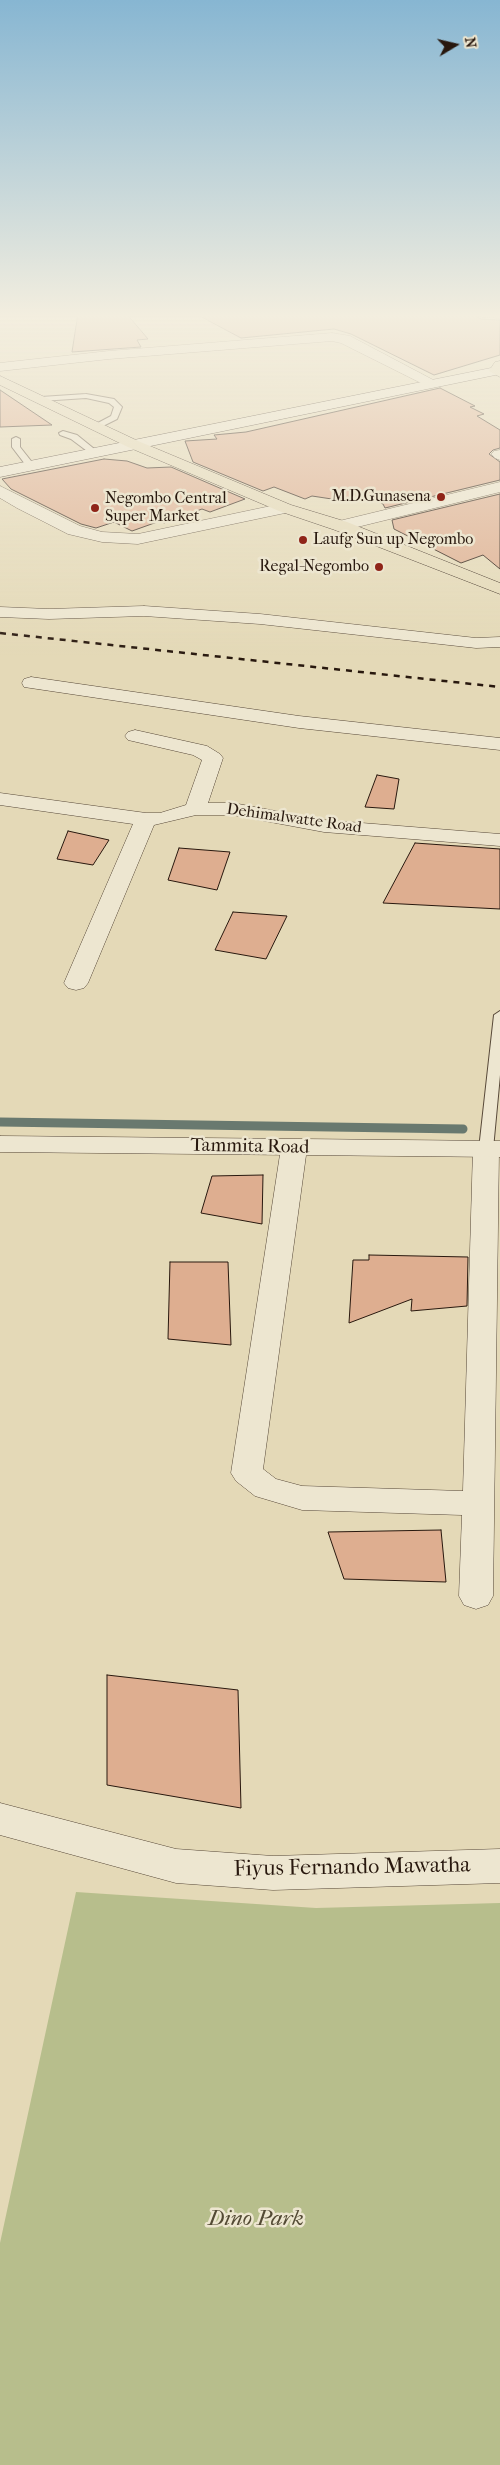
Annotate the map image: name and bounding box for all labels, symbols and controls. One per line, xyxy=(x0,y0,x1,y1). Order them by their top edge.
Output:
north arrow xyxy=(430,20,480,70)
text: N xyxy=(461,36,480,49)
place label: M.D.Gunasena xyxy=(331,487,431,507)
place label: Negombo Central Super Market xyxy=(105,489,227,527)
marker: M.D.Gunasena xyxy=(435,491,447,503)
marker: Negombo Central Super Market xyxy=(89,502,101,514)
place label: Laufg Sun up Negombo xyxy=(313,530,473,550)
marker: Laufg Sun up Negombo xyxy=(297,534,309,546)
place label: Regal-Negombo xyxy=(259,557,369,577)
marker: Regal-Negombo xyxy=(373,561,385,573)
street label: Dehimalwatte Road xyxy=(225,800,363,838)
street label: Tammita Road xyxy=(190,1135,310,1159)
street label: Fiyus Fernando Mawatha xyxy=(233,1853,471,1883)
park label: Dino Park xyxy=(208,2207,304,2233)

